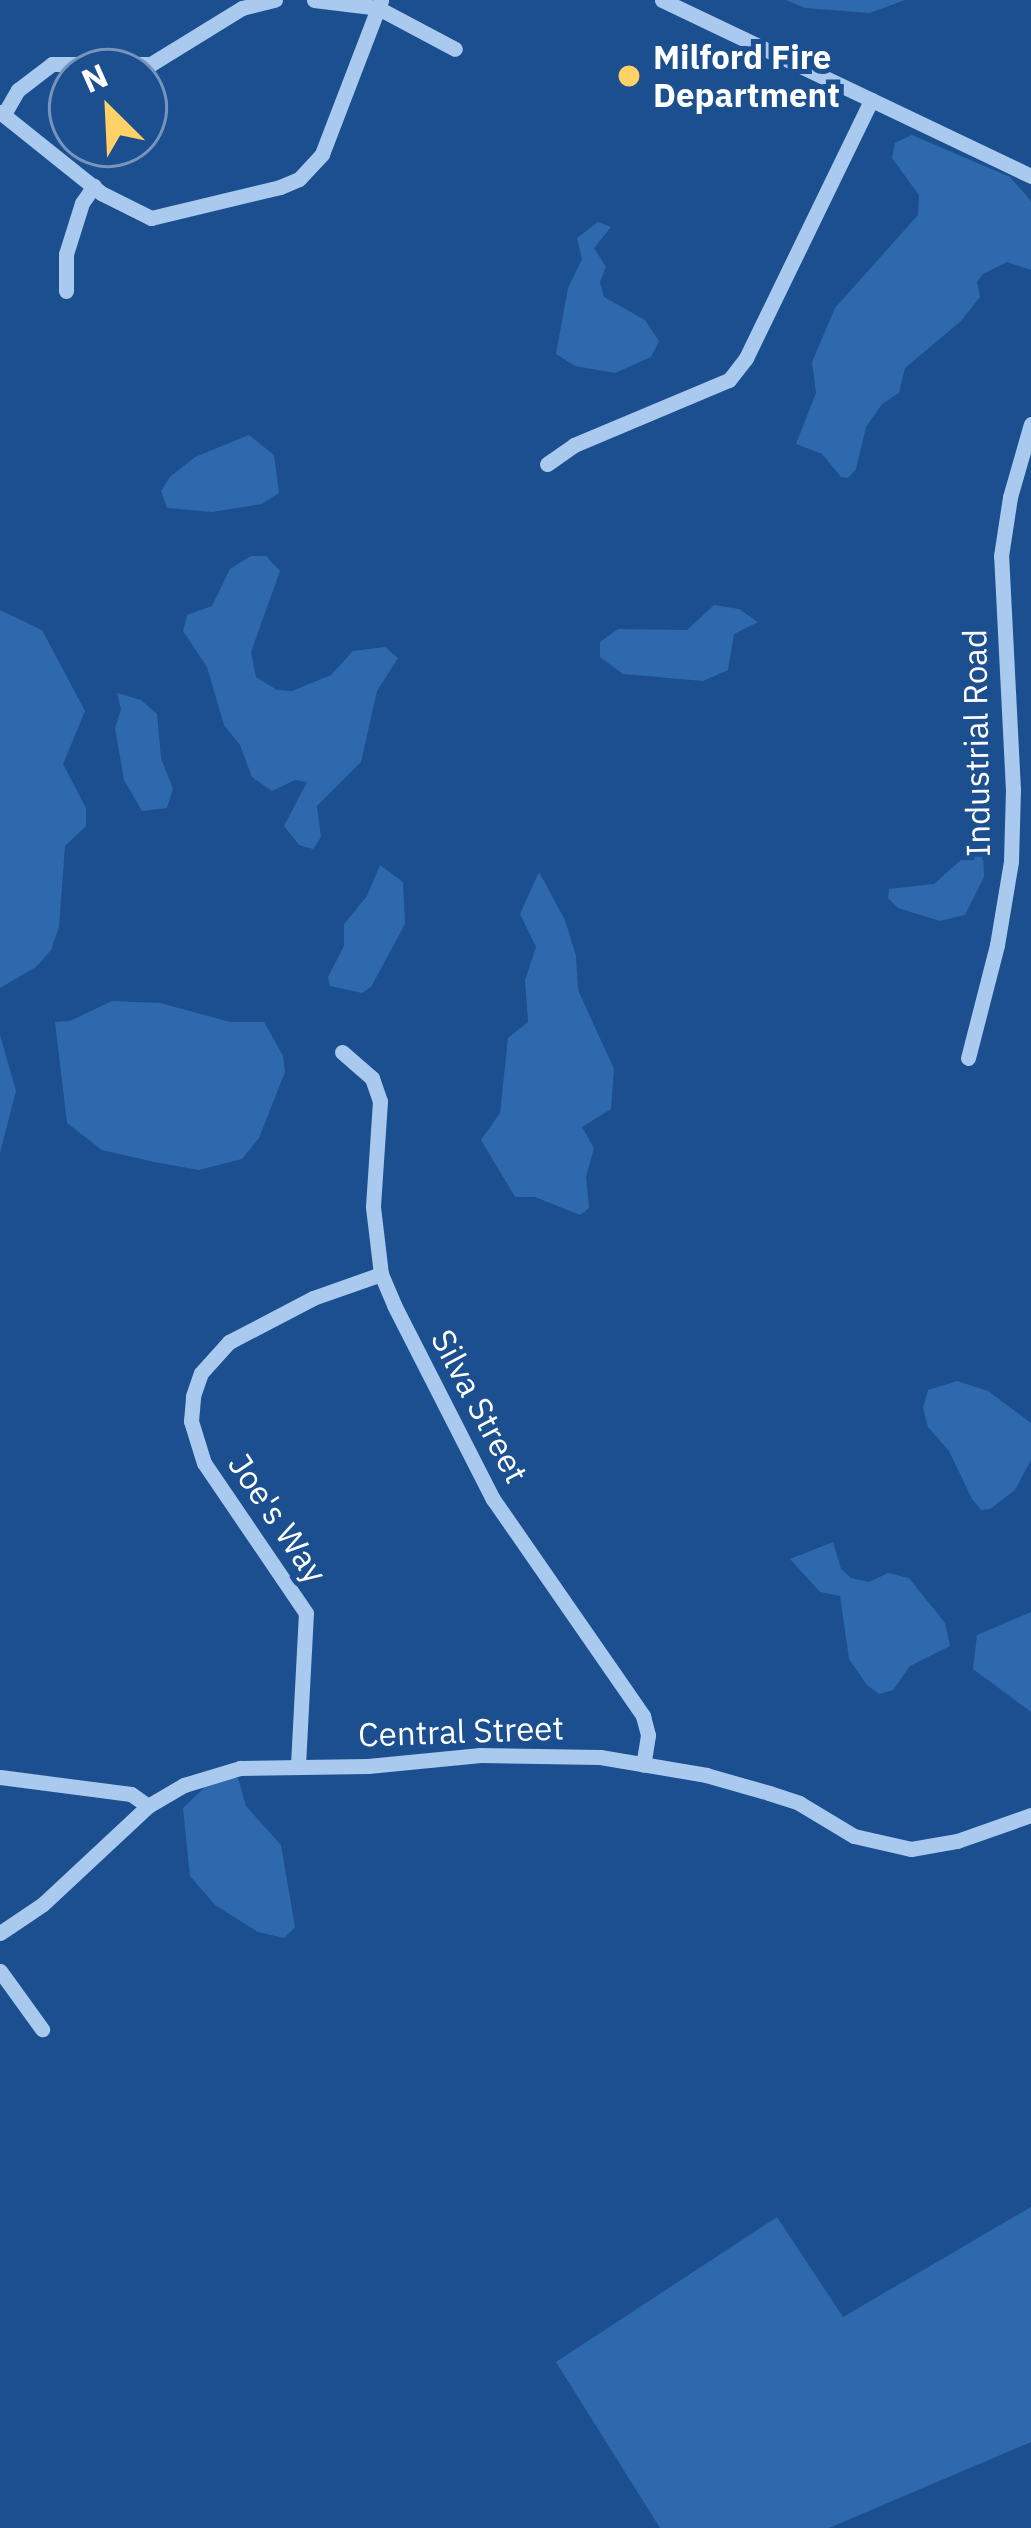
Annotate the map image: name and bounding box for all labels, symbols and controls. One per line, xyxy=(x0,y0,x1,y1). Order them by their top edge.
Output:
place label: Milford Fire Department xyxy=(653,37,840,115)
north arrow xyxy=(48,48,168,168)
text: N xyxy=(75,53,114,102)
marker: Milford Fire Department xyxy=(616,63,642,89)
street label: Industrial Road xyxy=(954,629,998,857)
street label: Silva Street xyxy=(423,1323,537,1489)
street label: Joe's Way xyxy=(220,1446,336,1590)
street label: Central Street xyxy=(357,1708,565,1754)

